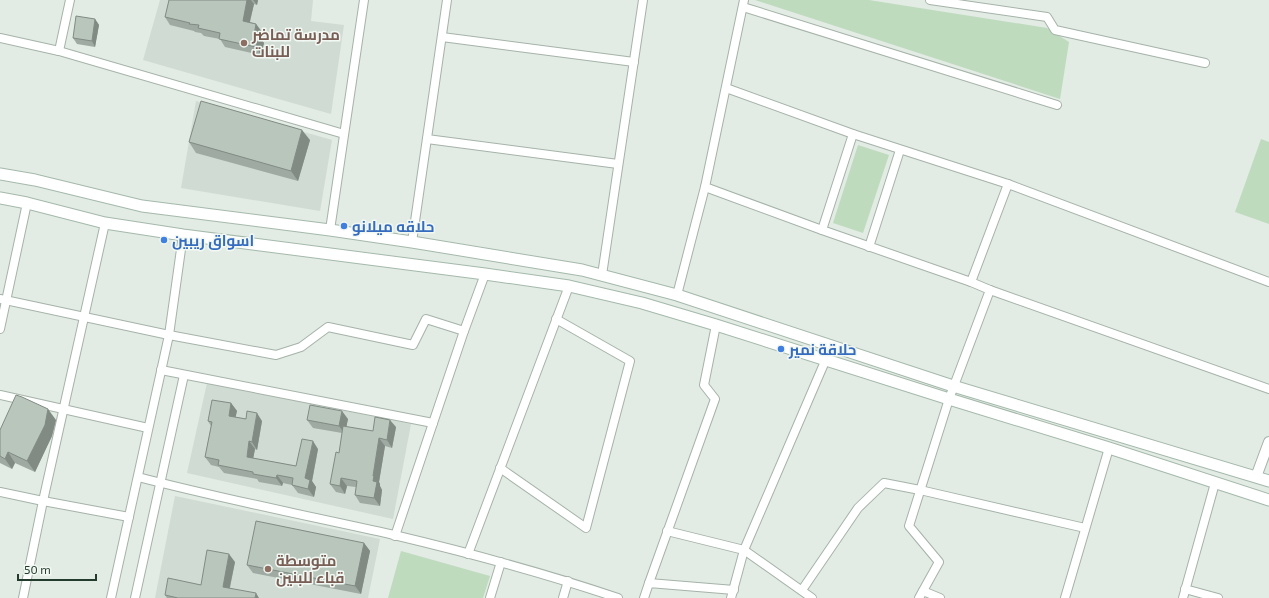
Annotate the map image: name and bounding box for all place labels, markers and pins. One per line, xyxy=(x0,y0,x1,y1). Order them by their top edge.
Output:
place label: مدرسة تماضر للبنات xyxy=(251,25,340,60)
marker: مدرسة تماضر للبنات xyxy=(239,38,249,48)
place label: حلاقه ميلانو xyxy=(352,217,434,236)
marker: حلاقه ميلانو xyxy=(339,221,349,231)
place label: اسواق ريبين xyxy=(172,231,254,250)
marker: اسواق ريبين xyxy=(159,235,169,245)
place label: حلاقة نمير xyxy=(788,340,857,359)
marker: حلاقة نمير xyxy=(776,344,786,354)
place label: متوسطة قباء للبنين xyxy=(276,551,344,587)
marker: متوسطة قباء للبنين xyxy=(263,564,273,574)

